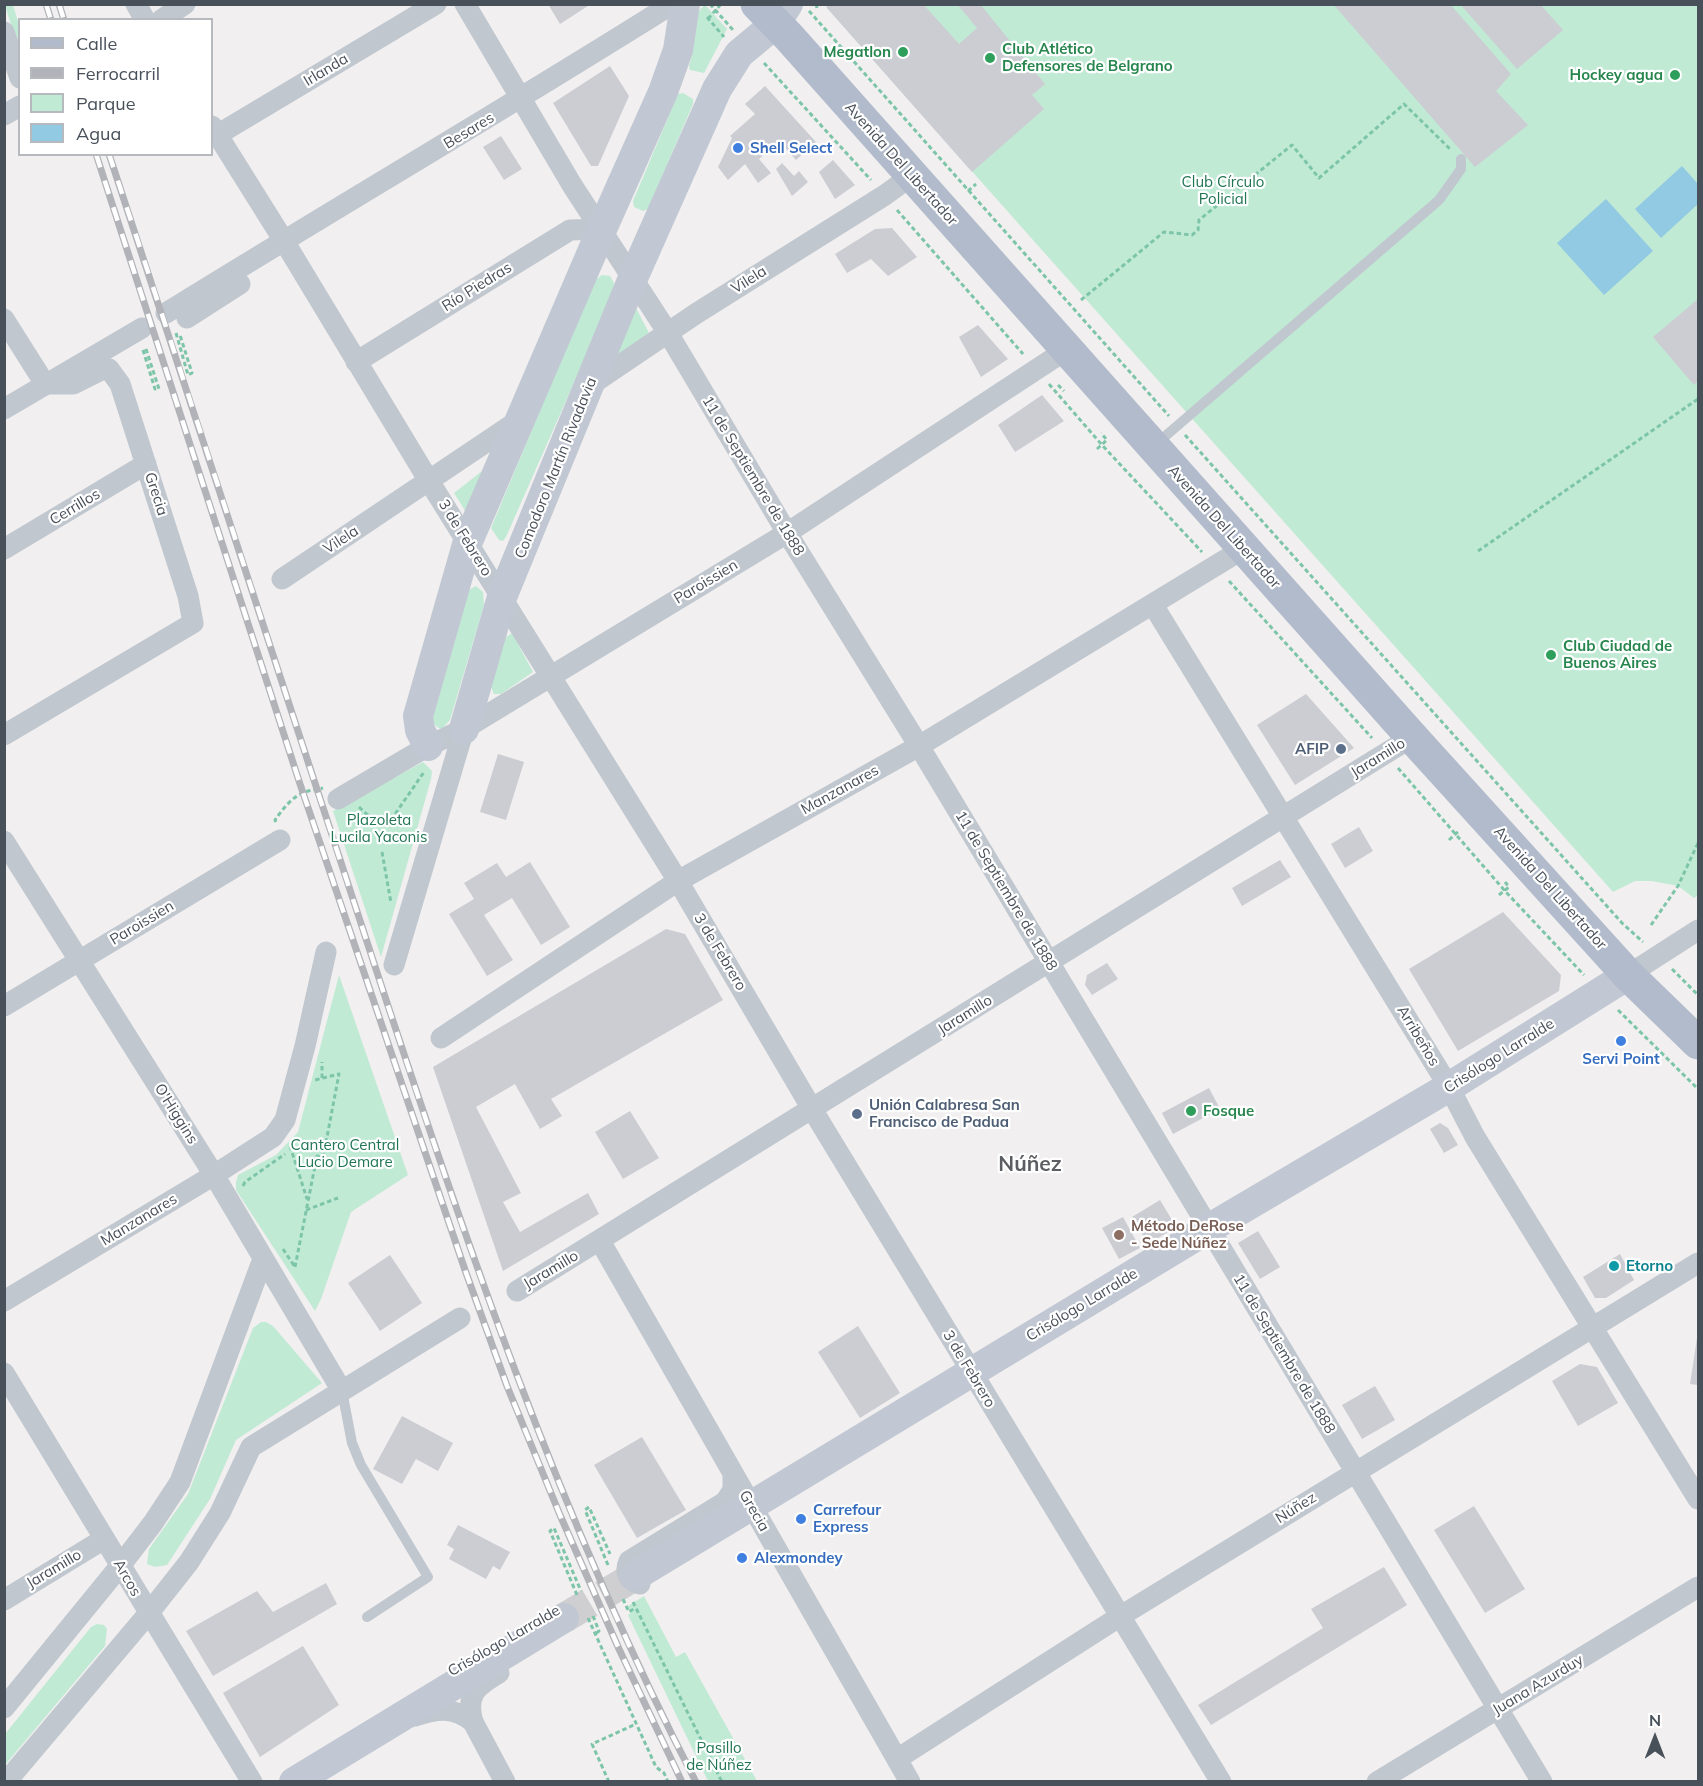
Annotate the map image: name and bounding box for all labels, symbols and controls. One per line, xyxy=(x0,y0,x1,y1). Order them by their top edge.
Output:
legend xyxy=(18,18,213,156)
text: Calle xyxy=(76,32,117,55)
place label: Club Atlético Defensores de Belgrano xyxy=(1002,40,1173,75)
place label: Megatlon xyxy=(824,43,891,61)
marker: Megatlon xyxy=(896,45,910,59)
street label: Irlanda xyxy=(300,50,352,90)
marker: Club Atlético Defensores de Belgrano xyxy=(983,51,997,65)
text: Ferrocarril xyxy=(76,62,160,85)
place label: Hockey agua xyxy=(1570,66,1663,84)
marker: Hockey agua xyxy=(1668,68,1682,82)
text: Parque xyxy=(76,92,135,115)
street label: Avenida Del Libertador xyxy=(841,99,961,229)
street label: Besares xyxy=(440,109,498,153)
text: Agua xyxy=(76,122,121,145)
place label: Shell Select xyxy=(750,139,832,157)
marker: Shell Select xyxy=(731,141,745,155)
park label: Club Círculo Policial xyxy=(1182,173,1264,208)
street label: Río Piedras xyxy=(439,259,515,315)
street label: Vilela xyxy=(728,262,770,298)
street label: Comodoro Martín Rivadavia xyxy=(511,375,601,561)
street label: 11 de Septiembre de 1888 xyxy=(698,393,808,559)
street label: Avenida Del Libertador xyxy=(1164,462,1284,592)
street label: Grecia xyxy=(141,470,171,518)
street label: Cerrillos xyxy=(47,485,103,529)
street label: 3 de Febrero xyxy=(434,496,496,580)
street label: Vilela xyxy=(320,522,362,558)
street label: Paroissien xyxy=(671,556,741,608)
place label: Club Ciudad de Buenos Aires xyxy=(1563,637,1672,672)
marker: Club Ciudad de Buenos Aires xyxy=(1544,648,1558,662)
street label: Jaramillo xyxy=(1347,734,1409,782)
place label: AFIP xyxy=(1295,740,1329,758)
marker: AFIP xyxy=(1334,742,1348,756)
street label: Manzanares xyxy=(798,761,882,819)
street label: 11 de Septiembre de 1888 xyxy=(951,808,1061,974)
park label: Plazoleta Lucila Yaconis xyxy=(331,811,427,846)
street label: Avenida Del Libertador xyxy=(1490,823,1610,953)
street label: Paroissien xyxy=(107,897,177,949)
street label: 3 de Febrero xyxy=(690,910,750,994)
street label: Jaramillo xyxy=(934,991,996,1039)
street label: Arribeños xyxy=(1393,1002,1443,1070)
street label: Crisólogo Larralde xyxy=(1441,1015,1557,1097)
marker: Servi Point xyxy=(1614,1034,1628,1048)
place label: Servi Point xyxy=(1582,1050,1660,1068)
street label: O'Higgins xyxy=(150,1080,202,1148)
place label: Unión Calabresa San Francisco de Padua xyxy=(869,1096,1020,1131)
place label: Fosque xyxy=(1203,1102,1254,1120)
marker: Fosque xyxy=(1184,1104,1198,1118)
marker: Unión Calabresa San Francisco de Padua xyxy=(850,1107,864,1121)
park label: Cantero Central Lucio Demare xyxy=(291,1136,399,1171)
district label: Núñez xyxy=(998,1152,1062,1178)
street label: Manzanares xyxy=(97,1190,181,1250)
place label: Método DeRose - Sede Núñez xyxy=(1131,1217,1244,1252)
marker: Método DeRose - Sede Núñez xyxy=(1112,1228,1126,1242)
street label: Jaramillo xyxy=(520,1247,582,1293)
place label: Etorno xyxy=(1626,1257,1673,1275)
marker: Etorno xyxy=(1607,1259,1621,1273)
street label: Crisólogo Larralde xyxy=(1023,1265,1141,1345)
street label: 11 de Septiembre de 1888 xyxy=(1229,1271,1339,1437)
street label: 3 de Febrero xyxy=(939,1327,999,1411)
street label: Grecia xyxy=(735,1487,773,1535)
street label: Núñez xyxy=(1272,1489,1320,1527)
place label: Carrefour Express xyxy=(813,1501,881,1536)
marker: Carrefour Express xyxy=(794,1512,808,1526)
street label: Jaramillo xyxy=(23,1546,85,1592)
place label: Alexmondey xyxy=(754,1549,843,1567)
marker: Alexmondey xyxy=(735,1551,749,1565)
street label: Arcos xyxy=(109,1556,145,1600)
street label: Crisólogo Larralde xyxy=(445,1602,563,1680)
street label: Juana Azurduy xyxy=(1489,1651,1587,1719)
north arrow xyxy=(1625,1708,1685,1768)
text: N xyxy=(1649,1710,1661,1730)
park label: Pasillo de Núñez xyxy=(686,1739,752,1774)

